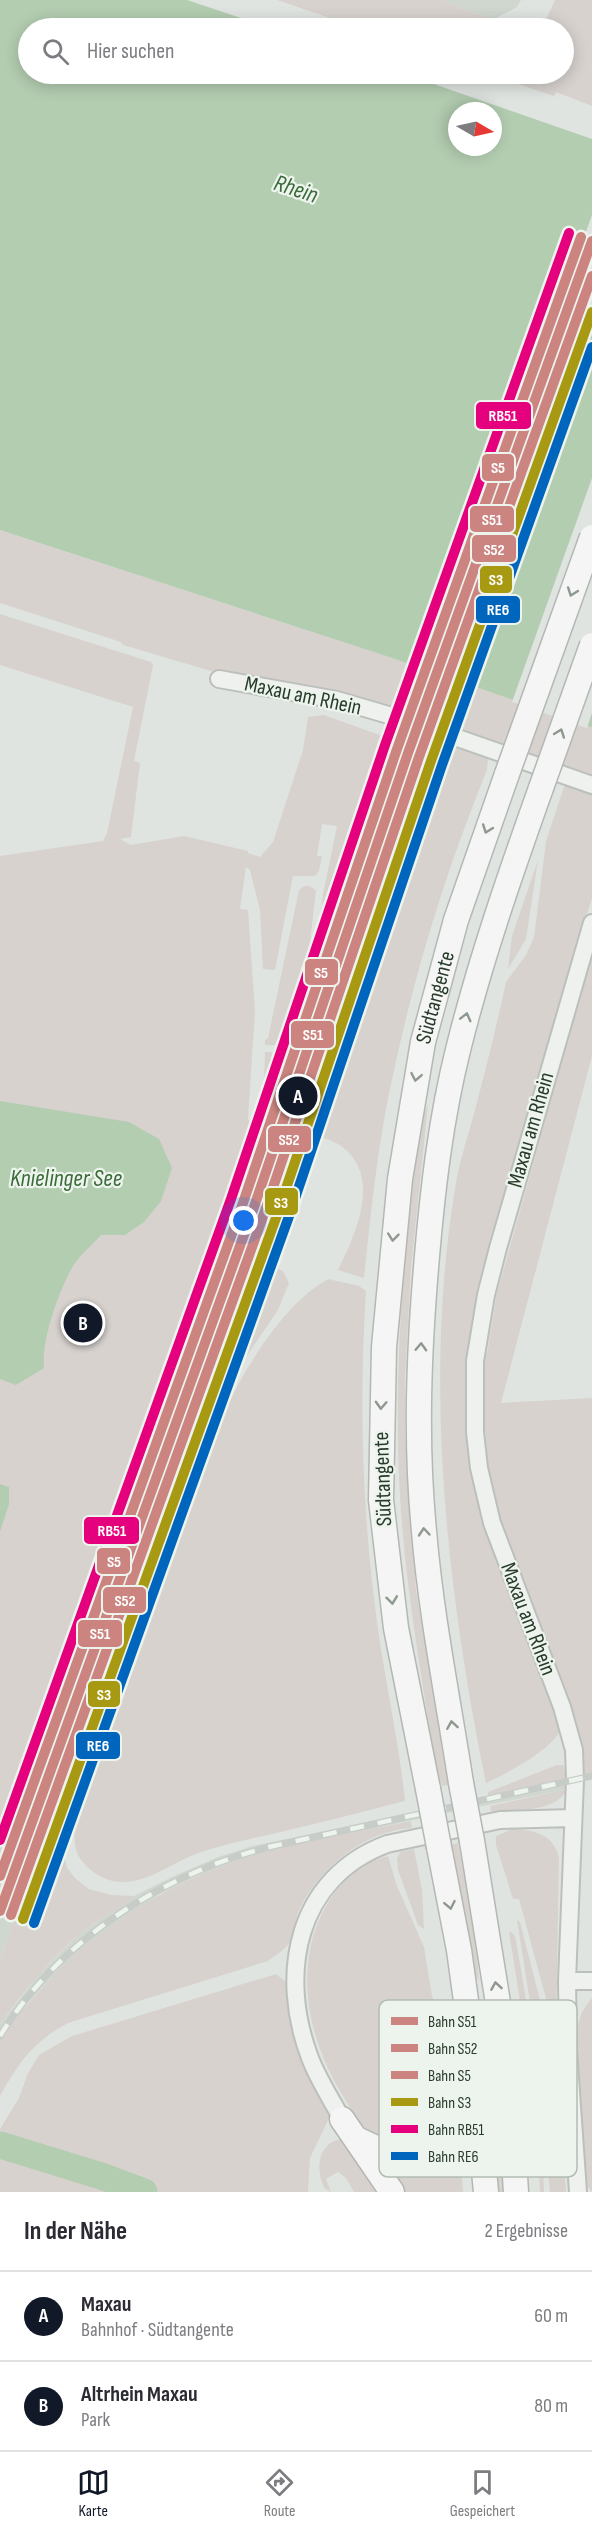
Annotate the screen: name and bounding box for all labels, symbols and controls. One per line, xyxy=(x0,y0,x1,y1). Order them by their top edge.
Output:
search box xyxy=(18,18,574,84)
icon: search xyxy=(39,35,72,68)
text: Hier suchen xyxy=(87,38,175,65)
north arrow xyxy=(448,102,502,156)
water label: Rhein xyxy=(270,168,322,210)
line badge: RB51 xyxy=(475,401,532,430)
text: RB51 xyxy=(489,407,518,426)
line badge: S5 xyxy=(481,453,515,482)
text: S5 xyxy=(491,459,505,478)
line badge: S51 xyxy=(469,505,515,533)
text: S51 xyxy=(482,511,503,530)
line badge: S52 xyxy=(471,534,517,563)
text: S52 xyxy=(483,541,505,560)
line badge: S3 xyxy=(479,565,513,594)
text: S3 xyxy=(489,571,503,590)
one-way arrow xyxy=(567,586,580,597)
line badge: RE6 xyxy=(475,595,521,624)
text: RE6 xyxy=(487,601,509,620)
street label: Maxau am Rhein xyxy=(242,670,364,722)
one-way arrow xyxy=(553,728,566,739)
one-way arrow xyxy=(482,823,495,834)
street label: Südtangente xyxy=(410,948,460,1047)
line badge: S5 xyxy=(304,958,339,986)
text: S5 xyxy=(314,964,328,983)
one-way arrow xyxy=(459,1012,472,1022)
line badge: S51 xyxy=(290,1020,335,1049)
text: S51 xyxy=(303,1026,324,1045)
street label: Maxau am Rhein xyxy=(502,1069,560,1191)
one-way arrow xyxy=(410,1071,423,1081)
pin: A xyxy=(278,1074,318,1118)
line badge: S52 xyxy=(267,1125,312,1153)
text: S52 xyxy=(278,1131,300,1150)
water label: Knielinger See xyxy=(10,1164,122,1193)
line badge: S3 xyxy=(264,1187,299,1216)
text: S3 xyxy=(274,1194,288,1213)
your location xyxy=(229,1206,258,1235)
one-way arrow xyxy=(387,1233,399,1242)
pin: B xyxy=(64,1300,103,1346)
one-way arrow xyxy=(414,1342,427,1351)
one-way arrow xyxy=(375,1401,388,1410)
street label: Südtangente xyxy=(368,1431,398,1527)
line badge: RB51 xyxy=(83,1516,140,1545)
text: RB51 xyxy=(98,1522,127,1541)
one-way arrow xyxy=(418,1528,431,1537)
line badge: S5 xyxy=(96,1547,131,1575)
text: S5 xyxy=(107,1553,121,1572)
street label: Maxau am Rhein xyxy=(494,1559,562,1679)
line badge: S52 xyxy=(102,1586,147,1614)
text: S52 xyxy=(114,1592,136,1611)
one-way arrow xyxy=(385,1595,398,1604)
line badge: S51 xyxy=(77,1619,123,1648)
text: S51 xyxy=(90,1625,111,1644)
line badge: S3 xyxy=(87,1680,121,1708)
text: S3 xyxy=(97,1686,111,1705)
one-way arrow xyxy=(446,1720,459,1730)
line badge: RE6 xyxy=(75,1731,121,1760)
text: RE6 xyxy=(87,1737,109,1756)
one-way arrow xyxy=(443,1900,456,1910)
one-way arrow xyxy=(490,1981,502,1991)
legend xyxy=(379,2000,577,2177)
text: Bahn S51 xyxy=(428,2013,477,2032)
text: Bahn S52 xyxy=(428,2040,477,2059)
text: Bahn S5 xyxy=(428,2067,471,2086)
text: Bahn S3 xyxy=(428,2094,471,2113)
text: Bahn RB51 xyxy=(428,2121,484,2140)
text: Bahn RE6 xyxy=(428,2148,479,2167)
text: In der Nähe xyxy=(24,2216,127,2247)
text: 2 Ergebnisse xyxy=(484,2219,568,2243)
text: Maxau xyxy=(81,2291,131,2318)
text: A xyxy=(39,2304,48,2328)
text: 60 m xyxy=(534,2304,568,2328)
text: Bahnhof · Südtangente xyxy=(81,2318,234,2342)
text: Altrhein Maxau xyxy=(81,2381,198,2408)
text: B xyxy=(39,2394,48,2418)
text: 80 m xyxy=(534,2394,568,2418)
text: Park xyxy=(81,2408,110,2432)
tab: Karte xyxy=(77,2466,110,2521)
tab: Route xyxy=(263,2466,296,2521)
tab: Gespeichert xyxy=(450,2466,515,2521)

